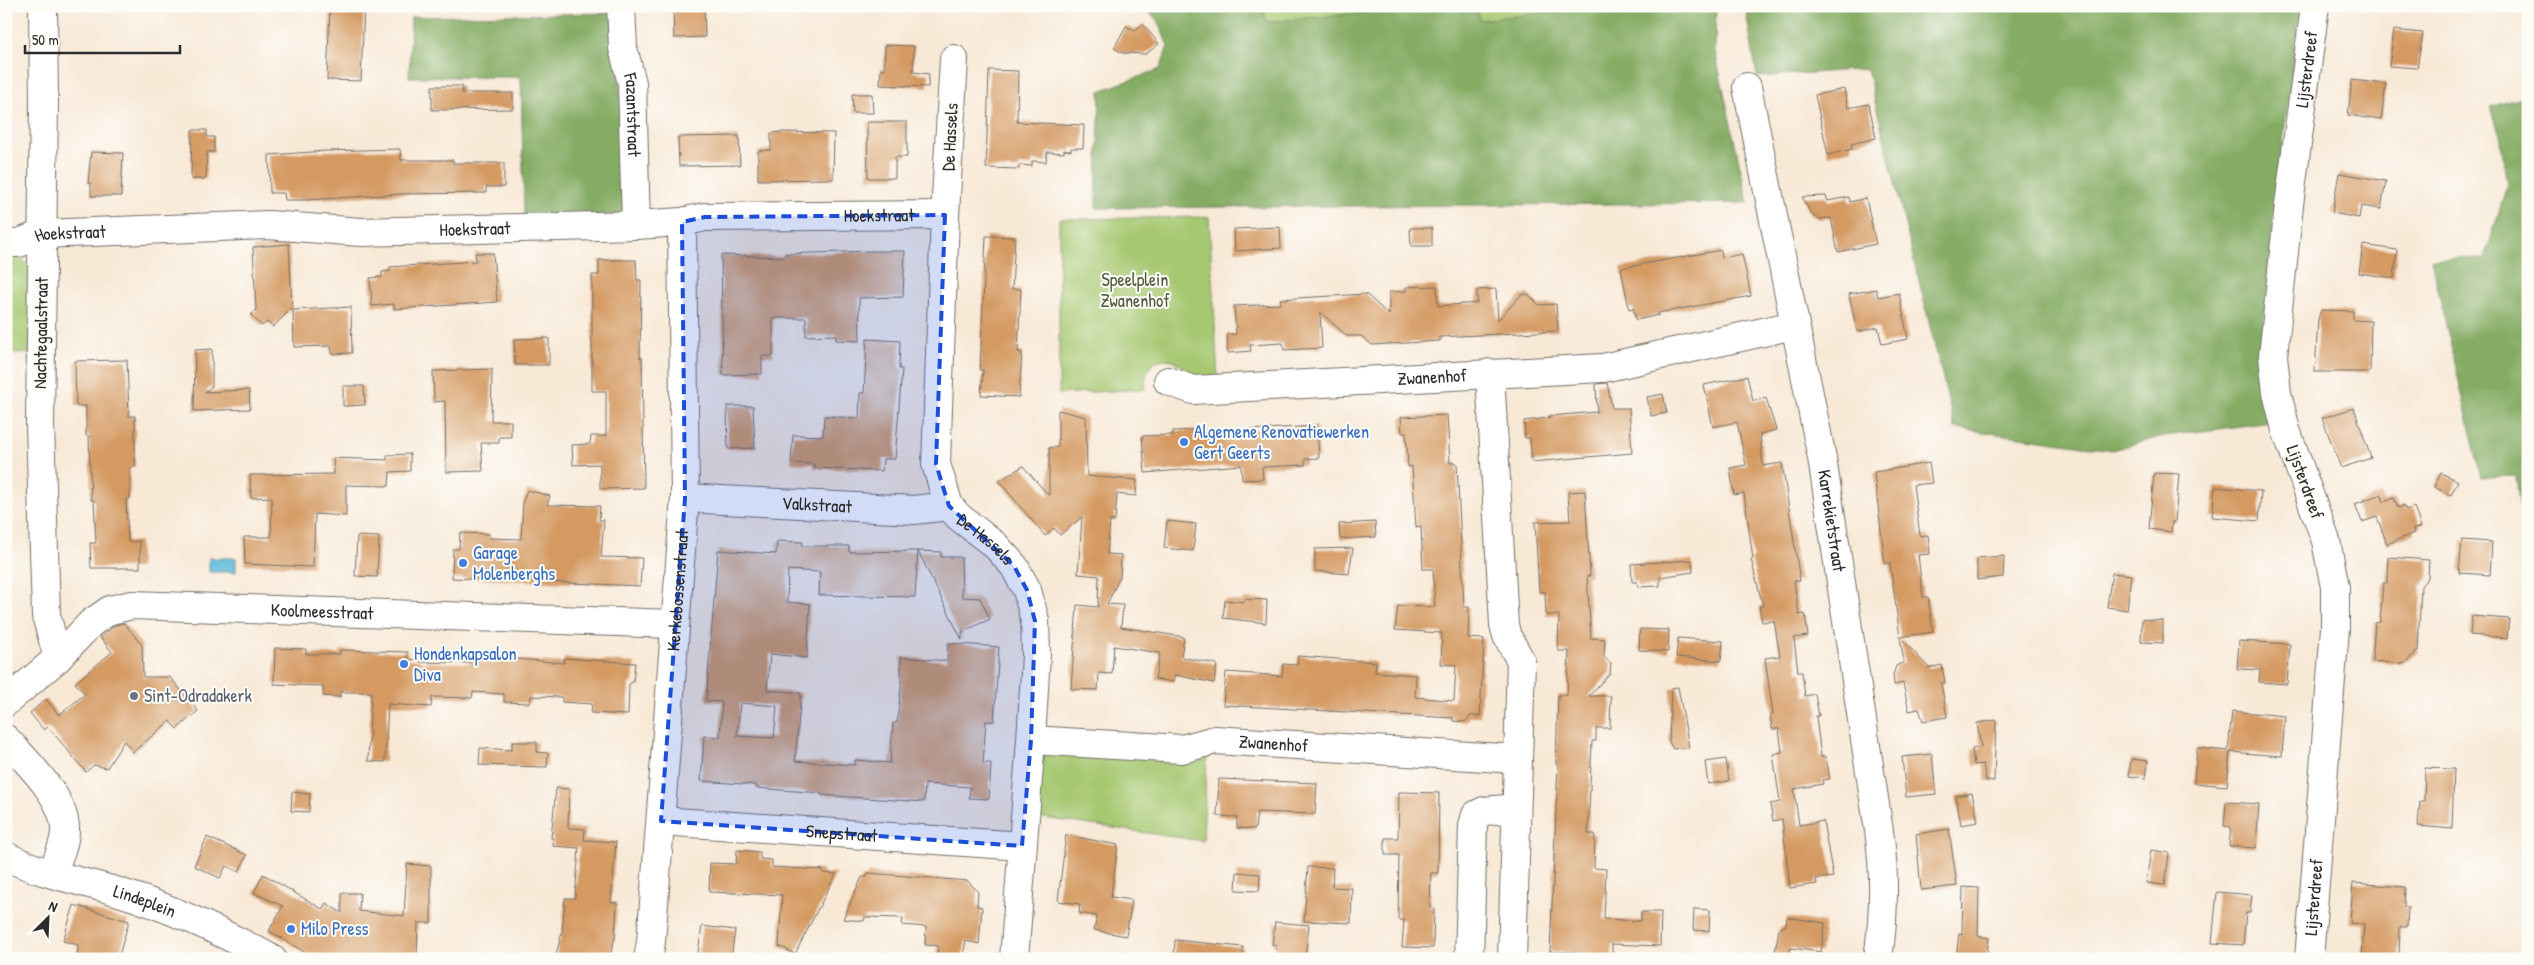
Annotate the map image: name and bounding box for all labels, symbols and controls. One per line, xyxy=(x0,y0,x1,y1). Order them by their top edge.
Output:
scale bar xyxy=(25,22,180,54)
text: 50 m xyxy=(32,29,59,50)
street label: Lijsterdreef xyxy=(2289,29,2324,109)
street label: Fazantstraat xyxy=(618,69,647,158)
street label: De Hassels xyxy=(935,102,964,172)
street label: Hoekstraat xyxy=(844,202,915,228)
street label: Hoekstraat xyxy=(439,215,511,242)
street label: Hoekstraat xyxy=(31,218,107,248)
park label: Speelplein Zwanenhof xyxy=(1100,267,1170,313)
street label: Nachtegaalstraat xyxy=(27,276,54,389)
street label: Zwanenhof xyxy=(1397,362,1468,391)
place label: Algemene Renovatiewerken Gert Geerts xyxy=(1194,419,1369,465)
marker: Algemene Renovatiewerken Gert Geerts xyxy=(1178,436,1190,448)
street label: Lijsterdreef xyxy=(2281,441,2331,523)
street label: Karrekietstraat xyxy=(1812,468,1852,574)
street label: Valkstraat xyxy=(781,490,853,519)
street label: De Hassels xyxy=(952,507,1020,570)
street label: Kerkebossenstraat xyxy=(660,527,695,652)
place label: Garage Molenberghs xyxy=(473,540,555,586)
marker: Garage Molenberghs xyxy=(457,557,469,569)
street label: Koolmeesstraat xyxy=(270,597,375,625)
place label: Hondenkapsalon Diva xyxy=(414,641,517,687)
marker: Hondenkapsalon Diva xyxy=(398,658,410,670)
place label: Sint-Odradakerk xyxy=(144,683,253,708)
marker: Sint-Odradakerk xyxy=(128,690,140,702)
street label: Zwanenhof xyxy=(1238,729,1309,758)
street label: Snepstraat xyxy=(805,818,879,848)
street label: Lijsterdreef xyxy=(2298,857,2329,937)
street label: Lindeplein xyxy=(110,878,180,923)
north arrow xyxy=(22,892,72,942)
text: N xyxy=(46,895,61,916)
place label: Milo Press xyxy=(301,916,369,941)
marker: Milo Press xyxy=(285,923,297,935)

